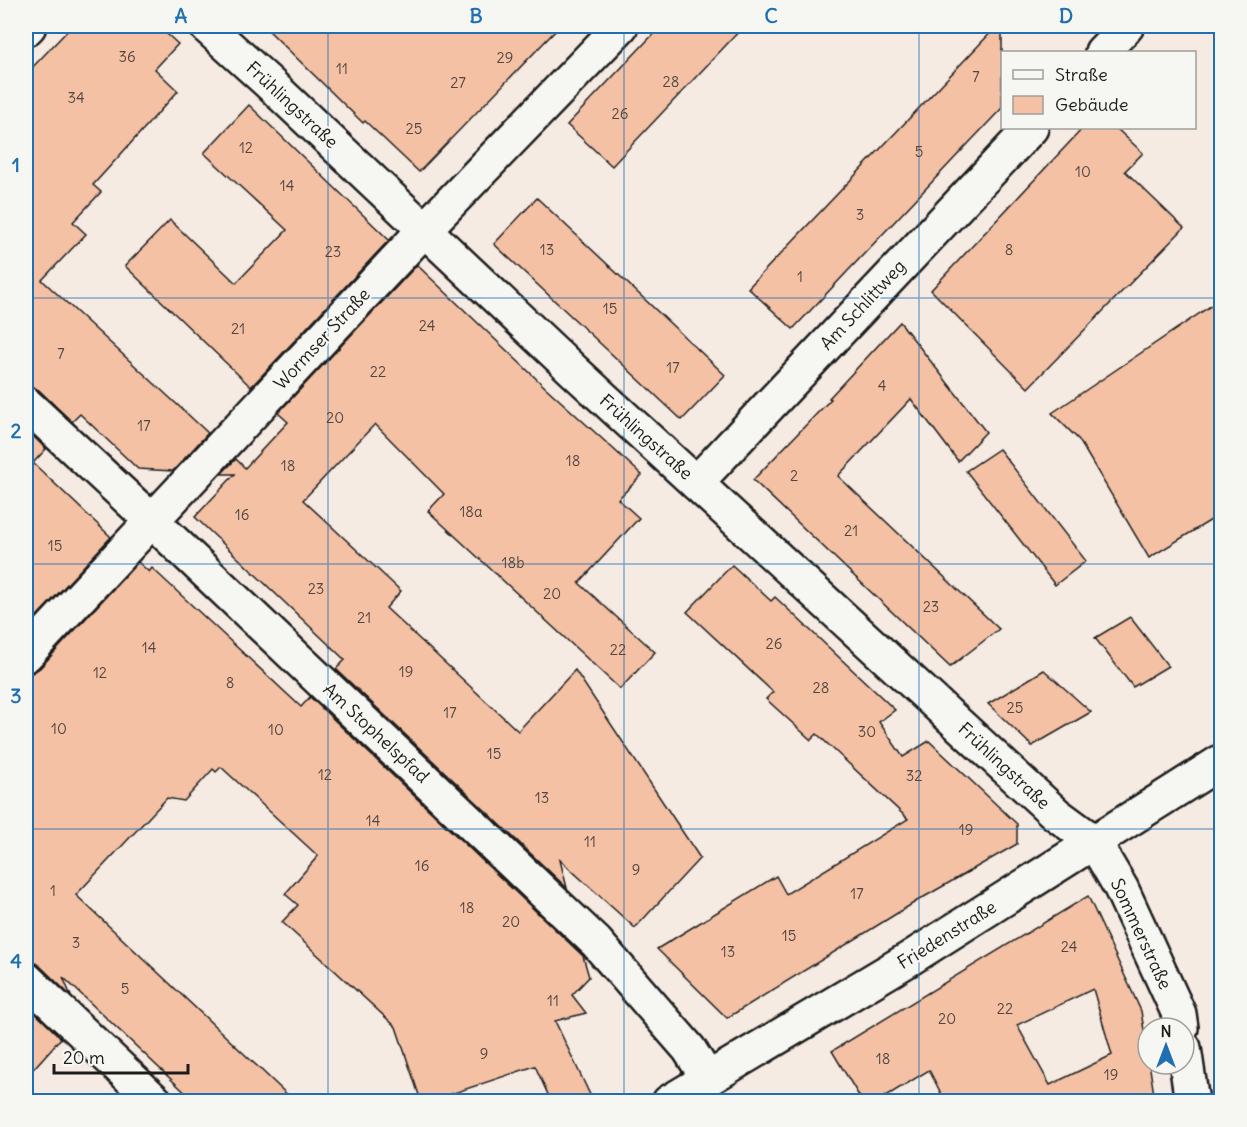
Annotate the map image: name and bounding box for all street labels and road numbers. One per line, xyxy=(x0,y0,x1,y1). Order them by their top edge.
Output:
street label: Frühlingstraße xyxy=(242,56,343,153)
street label: Am Schlittweg xyxy=(815,255,910,355)
street label: Wormser Straße xyxy=(268,283,375,394)
street label: Frühlingstraße xyxy=(595,389,698,484)
street label: Am Stophelspfad xyxy=(319,678,434,788)
street label: Frühlingstraße xyxy=(954,717,1055,814)
street label: Sommerstraße xyxy=(1106,875,1177,993)
street label: Friedenstraße xyxy=(893,895,1000,974)

